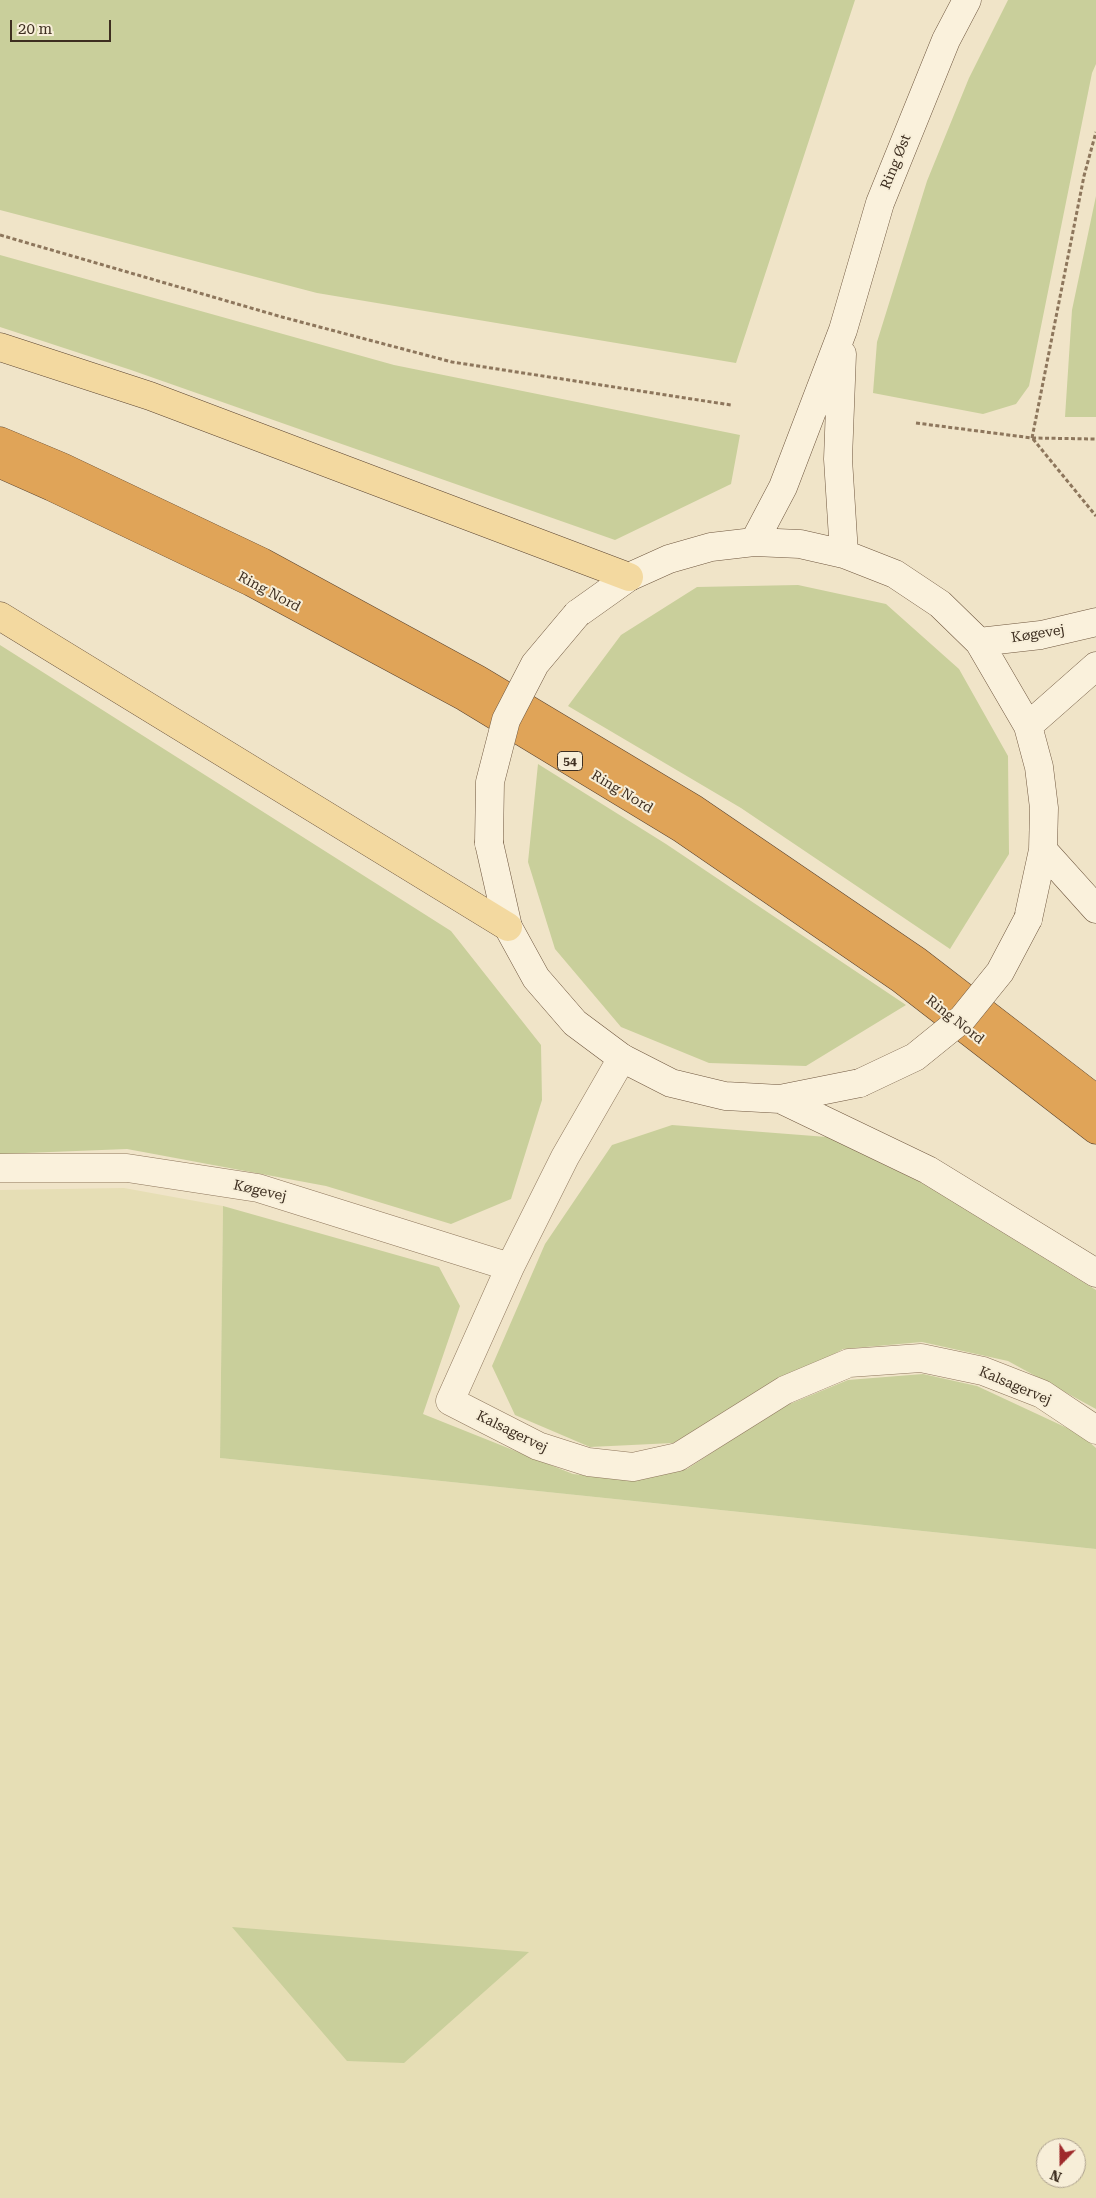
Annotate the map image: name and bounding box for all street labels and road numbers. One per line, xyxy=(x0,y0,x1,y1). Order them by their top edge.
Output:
street label: Ring Øst xyxy=(877,132,915,192)
street label: Ring Nord xyxy=(235,568,303,616)
street label: Køgevej xyxy=(1010,621,1066,647)
road number: 54 xyxy=(558,751,582,770)
street label: Ring Nord xyxy=(588,767,656,817)
street label: Ring Nord xyxy=(923,992,987,1048)
street label: Køgevej xyxy=(232,1177,288,1205)
street label: Kalsagervej xyxy=(976,1363,1054,1409)
street label: Kalsagervej xyxy=(474,1408,550,1456)

